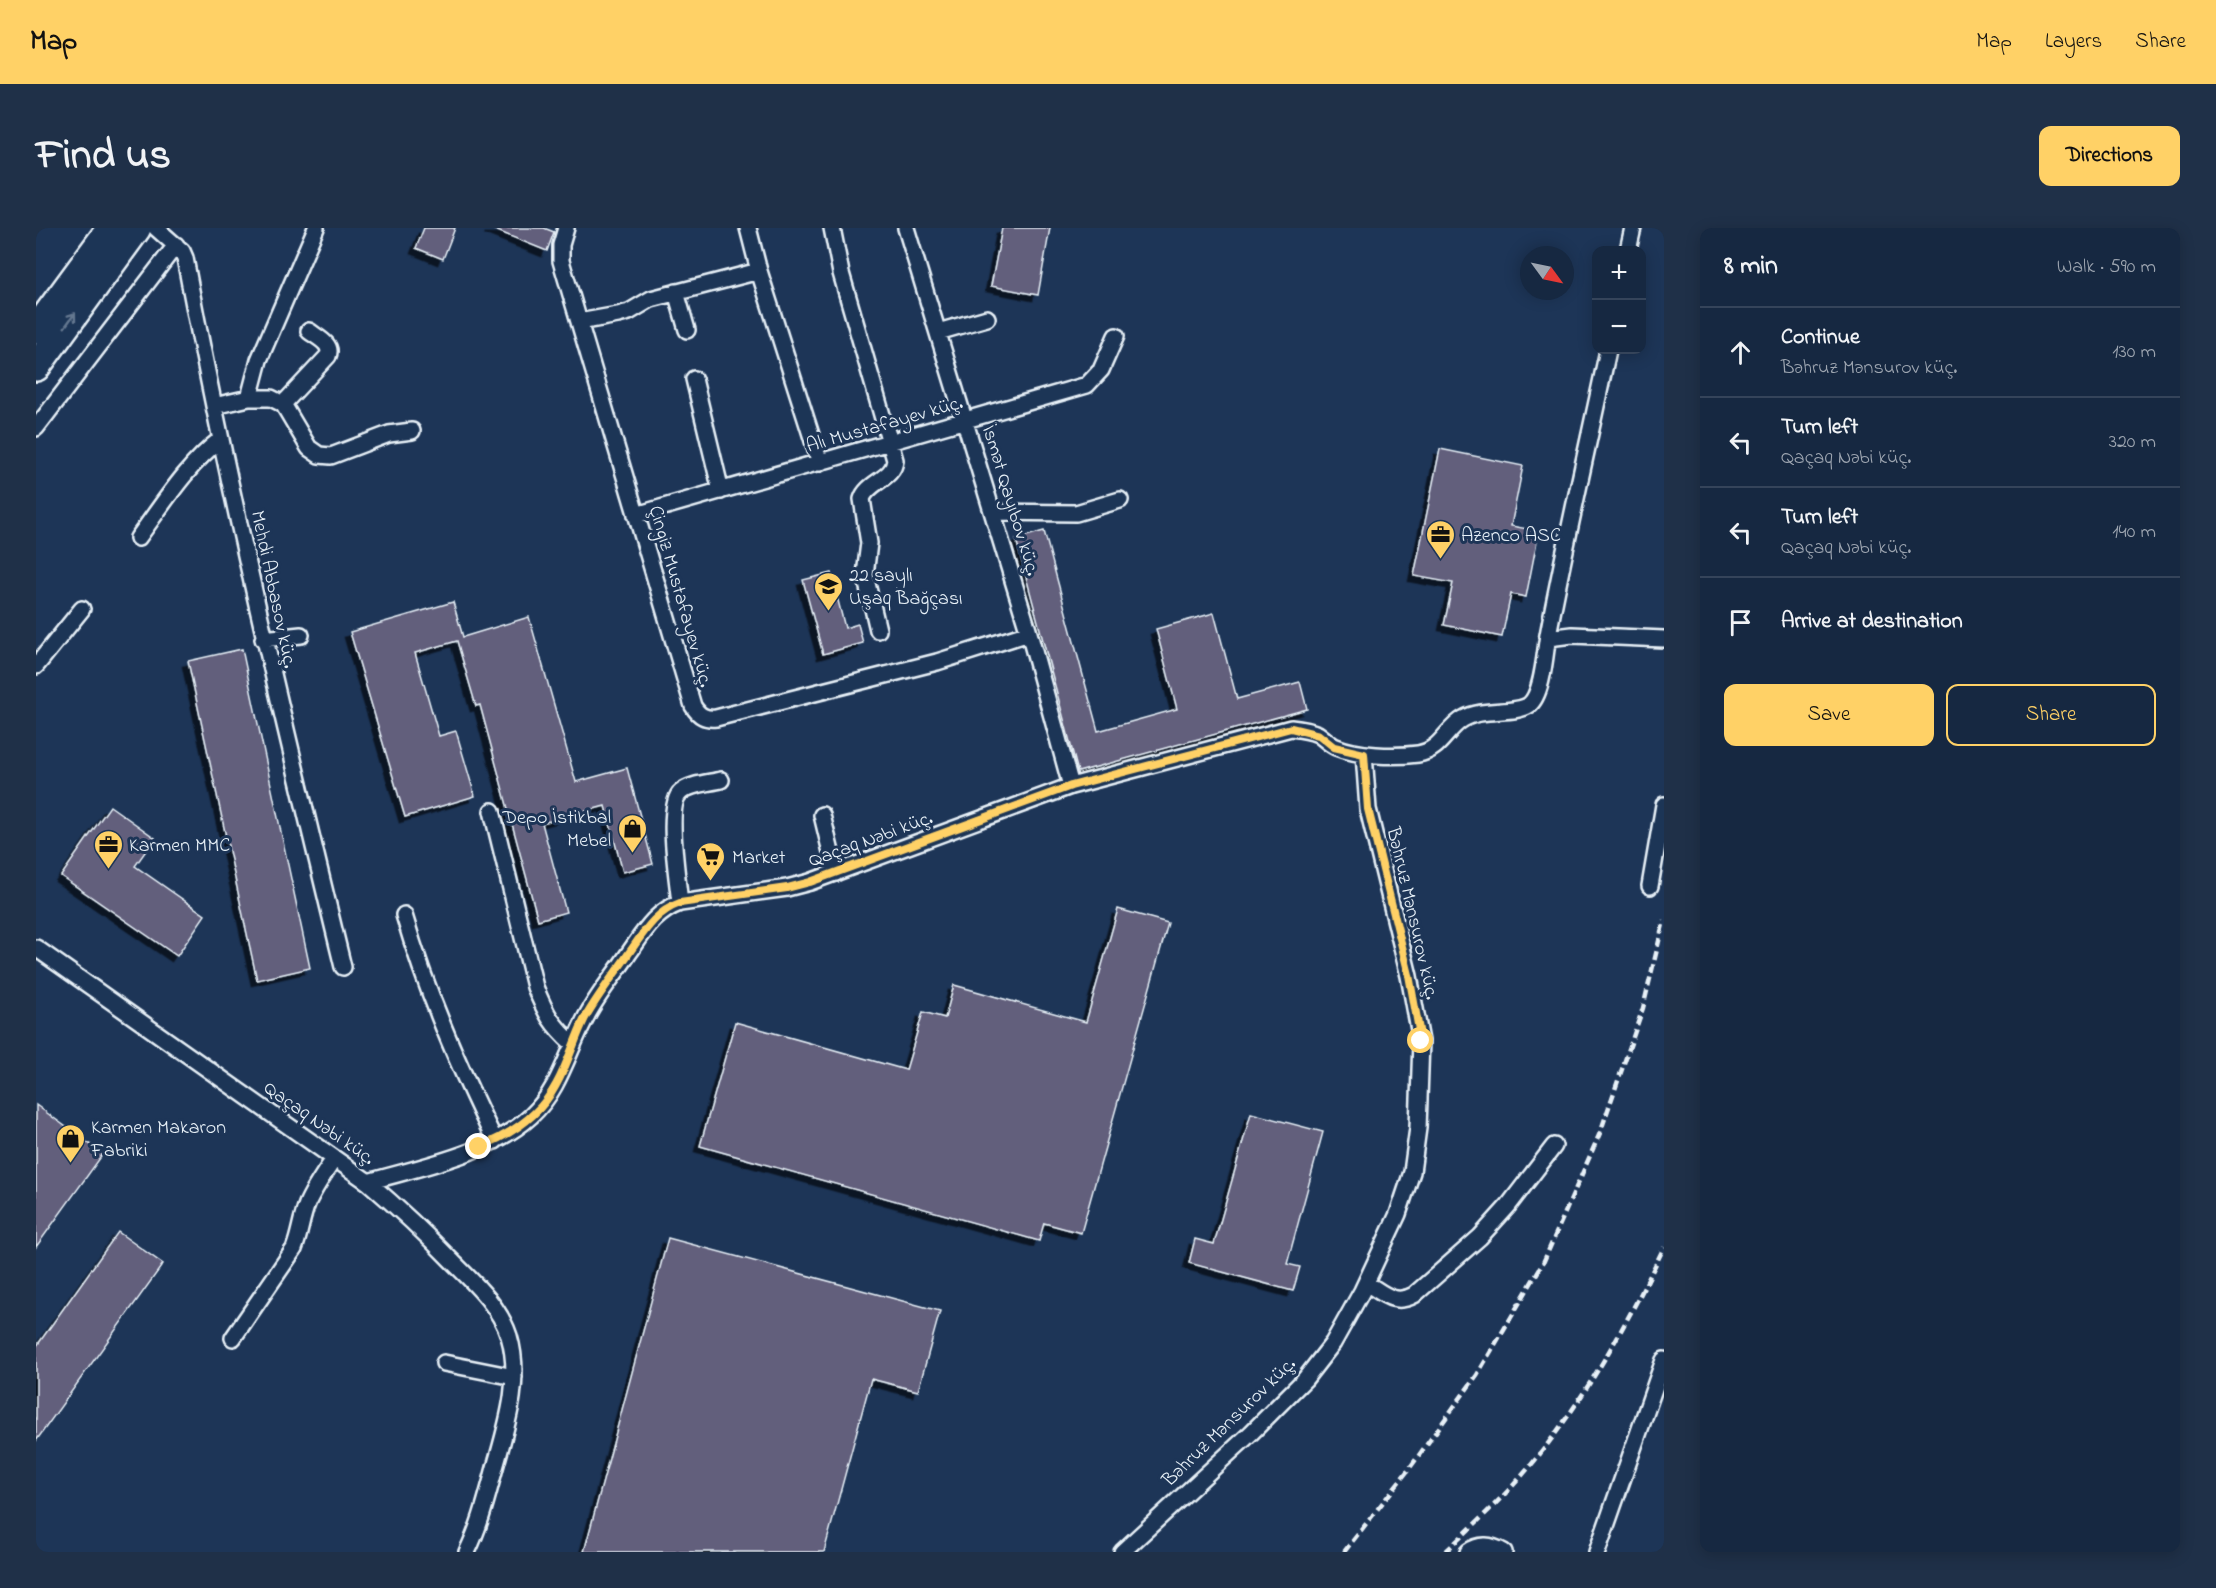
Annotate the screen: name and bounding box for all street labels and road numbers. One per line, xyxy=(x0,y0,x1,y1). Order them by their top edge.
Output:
street label: Alı Mustafayev küç. xyxy=(803,389,966,462)
street label: İsmət Qayıbov küç. xyxy=(973,422,1046,579)
street label: Çingiz Mustafayev küç. xyxy=(639,503,719,691)
street label: Mehdi Abbasov küç. xyxy=(242,508,303,671)
street label: Qaçaq Nəbi küç. xyxy=(805,804,937,876)
street label: Bəhruz Mənsurov küç. xyxy=(1377,823,1446,1003)
street label: Qaçaq Nəbi küç. xyxy=(257,1075,380,1173)
street label: Bəhruz Mənsurov küç. xyxy=(1156,1351,1303,1495)

